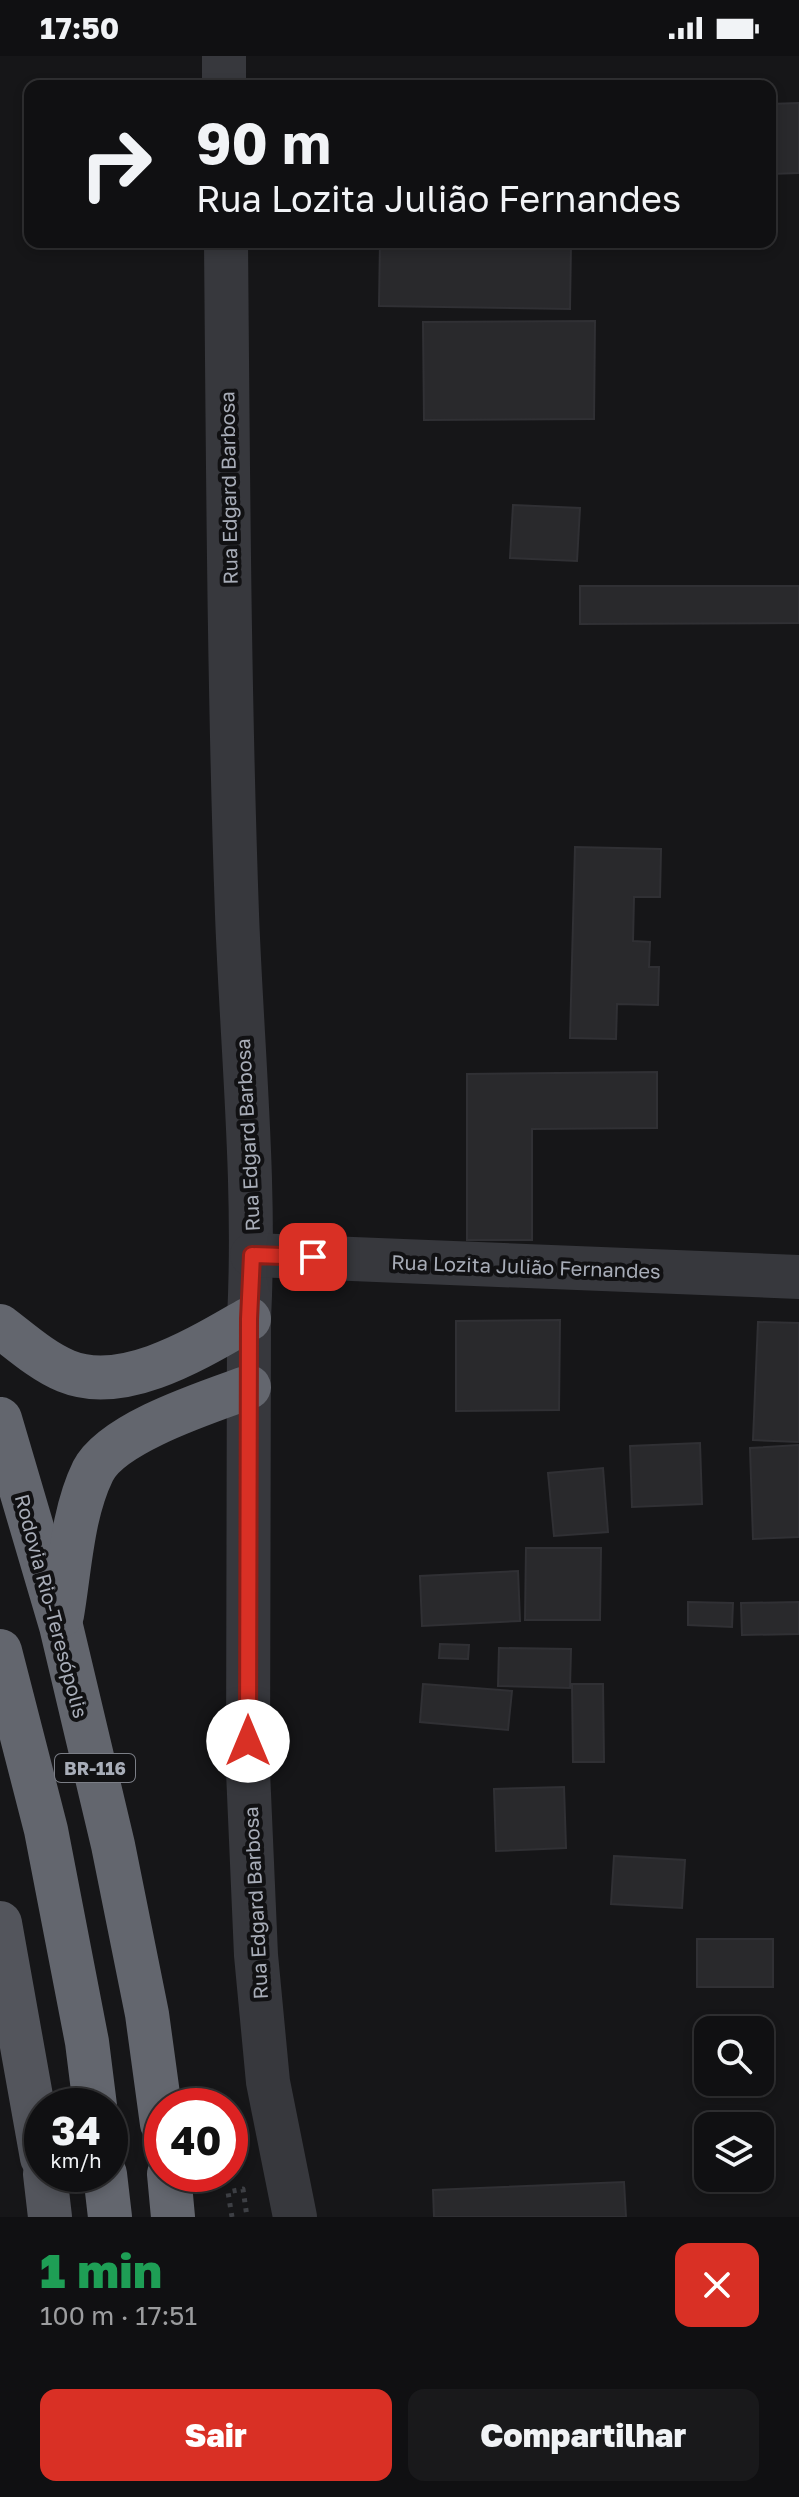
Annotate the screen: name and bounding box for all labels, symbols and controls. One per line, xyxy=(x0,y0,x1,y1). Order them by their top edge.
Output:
text: 17:50 xyxy=(40,10,119,46)
text: 90 m xyxy=(196,109,331,176)
icon: right xyxy=(64,112,168,216)
text: Rua Lozita Julião Fernandes xyxy=(196,177,681,220)
street label: Rua Edgard Barbosa xyxy=(214,391,242,585)
street label: Rua Edgard Barbosa xyxy=(230,1038,264,1232)
pin xyxy=(279,1223,347,1291)
icon: arrive xyxy=(291,1235,335,1279)
street label: Rua Lozita Julião Fernandes xyxy=(391,1249,661,1283)
street label: Rodovia Rio-Teresópolis xyxy=(11,1491,93,1721)
position arrow xyxy=(206,1699,290,1783)
road number: BR-116 xyxy=(55,1754,135,1782)
street label: Rua Edgard Barbosa xyxy=(238,1806,272,2000)
map controls xyxy=(694,2016,774,2192)
button: search xyxy=(694,2016,774,2096)
speed limit sign: 40 xyxy=(144,2088,248,2192)
text: 34 xyxy=(51,2106,101,2154)
button: layers xyxy=(694,2112,774,2192)
text: km/h xyxy=(51,2148,101,2172)
text: 1 min xyxy=(40,2241,162,2299)
button: close xyxy=(675,2243,759,2327)
text: 100 m · 17:51 xyxy=(40,2300,197,2331)
button: Sair xyxy=(40,2389,392,2481)
button: Compartilhar xyxy=(408,2389,759,2481)

